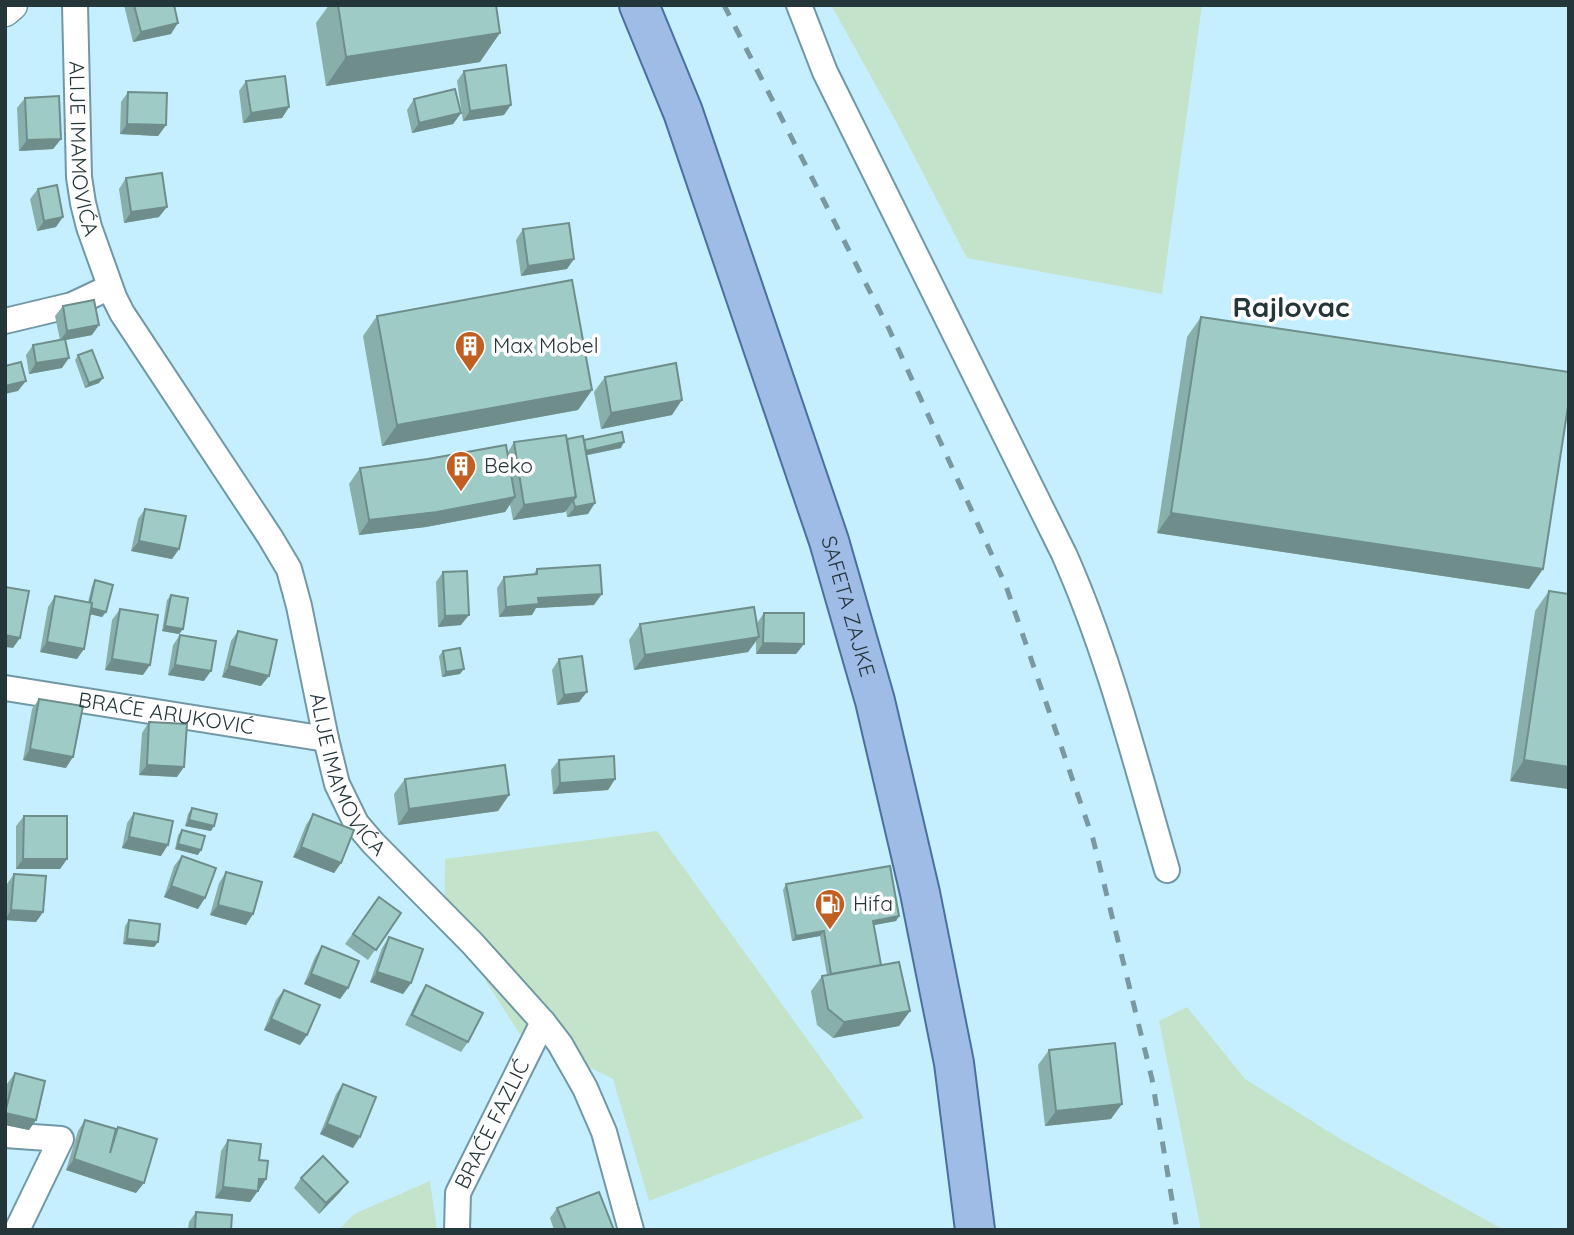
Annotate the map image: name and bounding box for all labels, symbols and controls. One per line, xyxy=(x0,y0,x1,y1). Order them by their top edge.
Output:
street label: ALIJE IMAMOVIĆA xyxy=(64,61,105,239)
district label: Rajlovac xyxy=(1232,289,1350,324)
building icon: Max Mobel xyxy=(453,329,487,373)
place label: Max Mobel xyxy=(493,332,598,358)
building icon: Beko xyxy=(444,449,478,493)
place label: Beko xyxy=(484,452,533,478)
street label: SAFETA ZAJKE xyxy=(816,533,881,680)
street label: BRAĆE ARUKOVIĆ xyxy=(76,686,256,739)
street label: ALIJE IMAMOVIĆA xyxy=(305,690,392,861)
fuel station icon: Hifa xyxy=(813,887,847,931)
place label: Hifa xyxy=(853,890,893,916)
street label: BRAĆE FAZLIĆ xyxy=(448,1054,535,1193)

